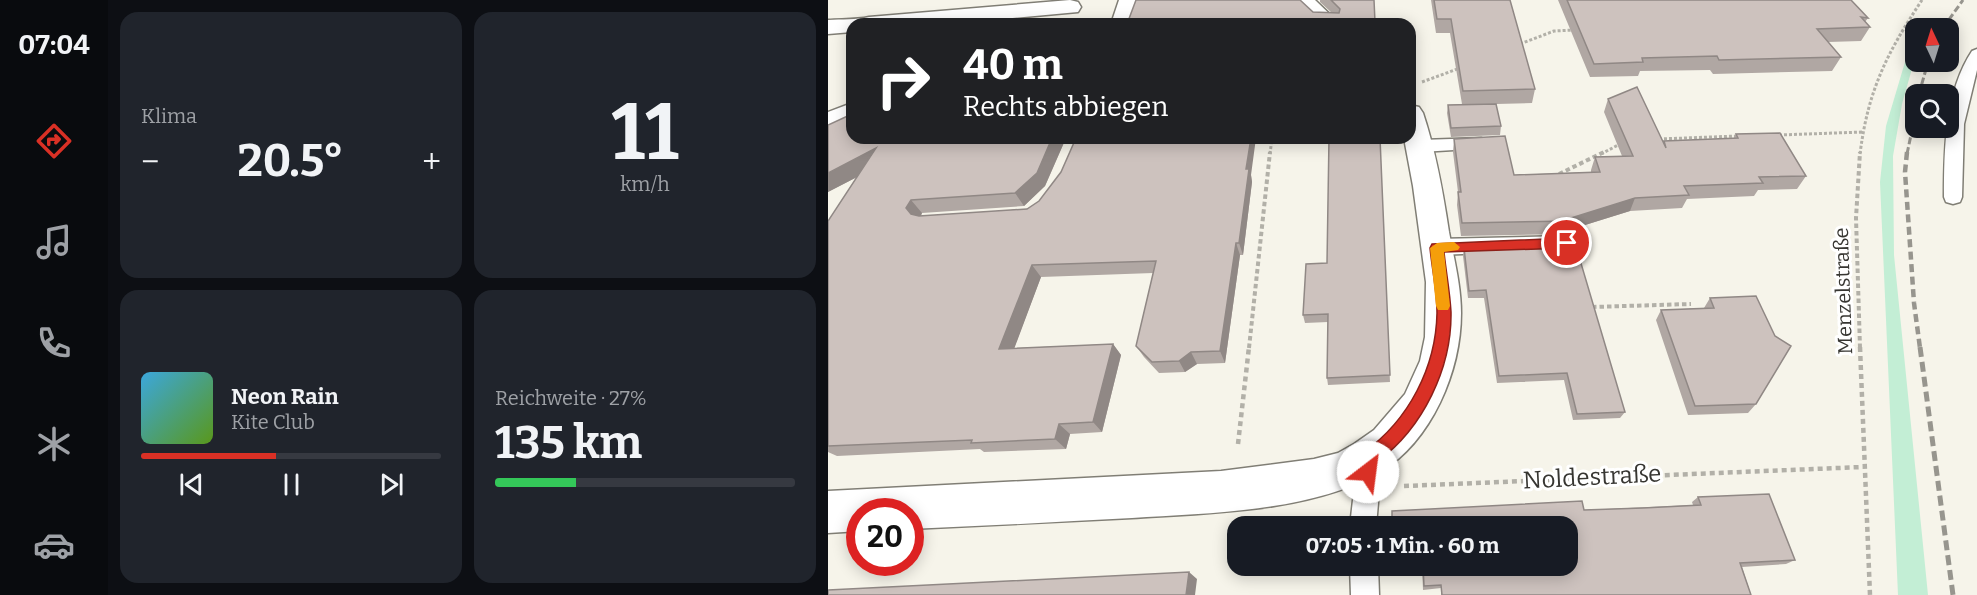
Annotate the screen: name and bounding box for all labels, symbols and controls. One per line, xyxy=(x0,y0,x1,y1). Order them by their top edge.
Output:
north arrow xyxy=(1905,18,1959,72)
map controls xyxy=(1905,18,1959,138)
text: 07:04 xyxy=(18,29,90,61)
text: 40 m xyxy=(963,40,1063,90)
icon: right xyxy=(864,42,942,120)
button: search xyxy=(1905,84,1959,138)
text: 11 xyxy=(611,86,679,180)
text: Rechts abbiegen xyxy=(963,91,1168,123)
text: Klima xyxy=(141,104,197,128)
icon: directions xyxy=(33,120,75,162)
text: 20.5° xyxy=(238,134,344,188)
text: − xyxy=(141,142,159,182)
text: + xyxy=(422,142,441,182)
text: km/h xyxy=(620,172,670,196)
pin xyxy=(1541,217,1592,268)
icon: music xyxy=(33,221,75,263)
icon: arrive xyxy=(1550,226,1583,259)
street label: Menzelstraße xyxy=(1829,227,1857,355)
icon: phone xyxy=(33,322,75,364)
text: Neon Rain xyxy=(231,383,339,410)
text: Reichweite · 27% xyxy=(495,386,647,410)
text: Kite Club xyxy=(231,410,315,434)
text: 135 km xyxy=(495,416,642,470)
icon: climate xyxy=(33,423,75,465)
position arrow xyxy=(1336,440,1400,504)
street label: Noldestraße xyxy=(1522,459,1662,495)
icon: previous xyxy=(175,468,208,501)
icon: pause xyxy=(275,468,308,501)
icon: next xyxy=(375,468,408,501)
speed limit sign: 20 xyxy=(846,498,924,576)
icon: car xyxy=(33,524,75,566)
text: 07:05 · 1 Min. · 60 m xyxy=(1305,532,1500,559)

